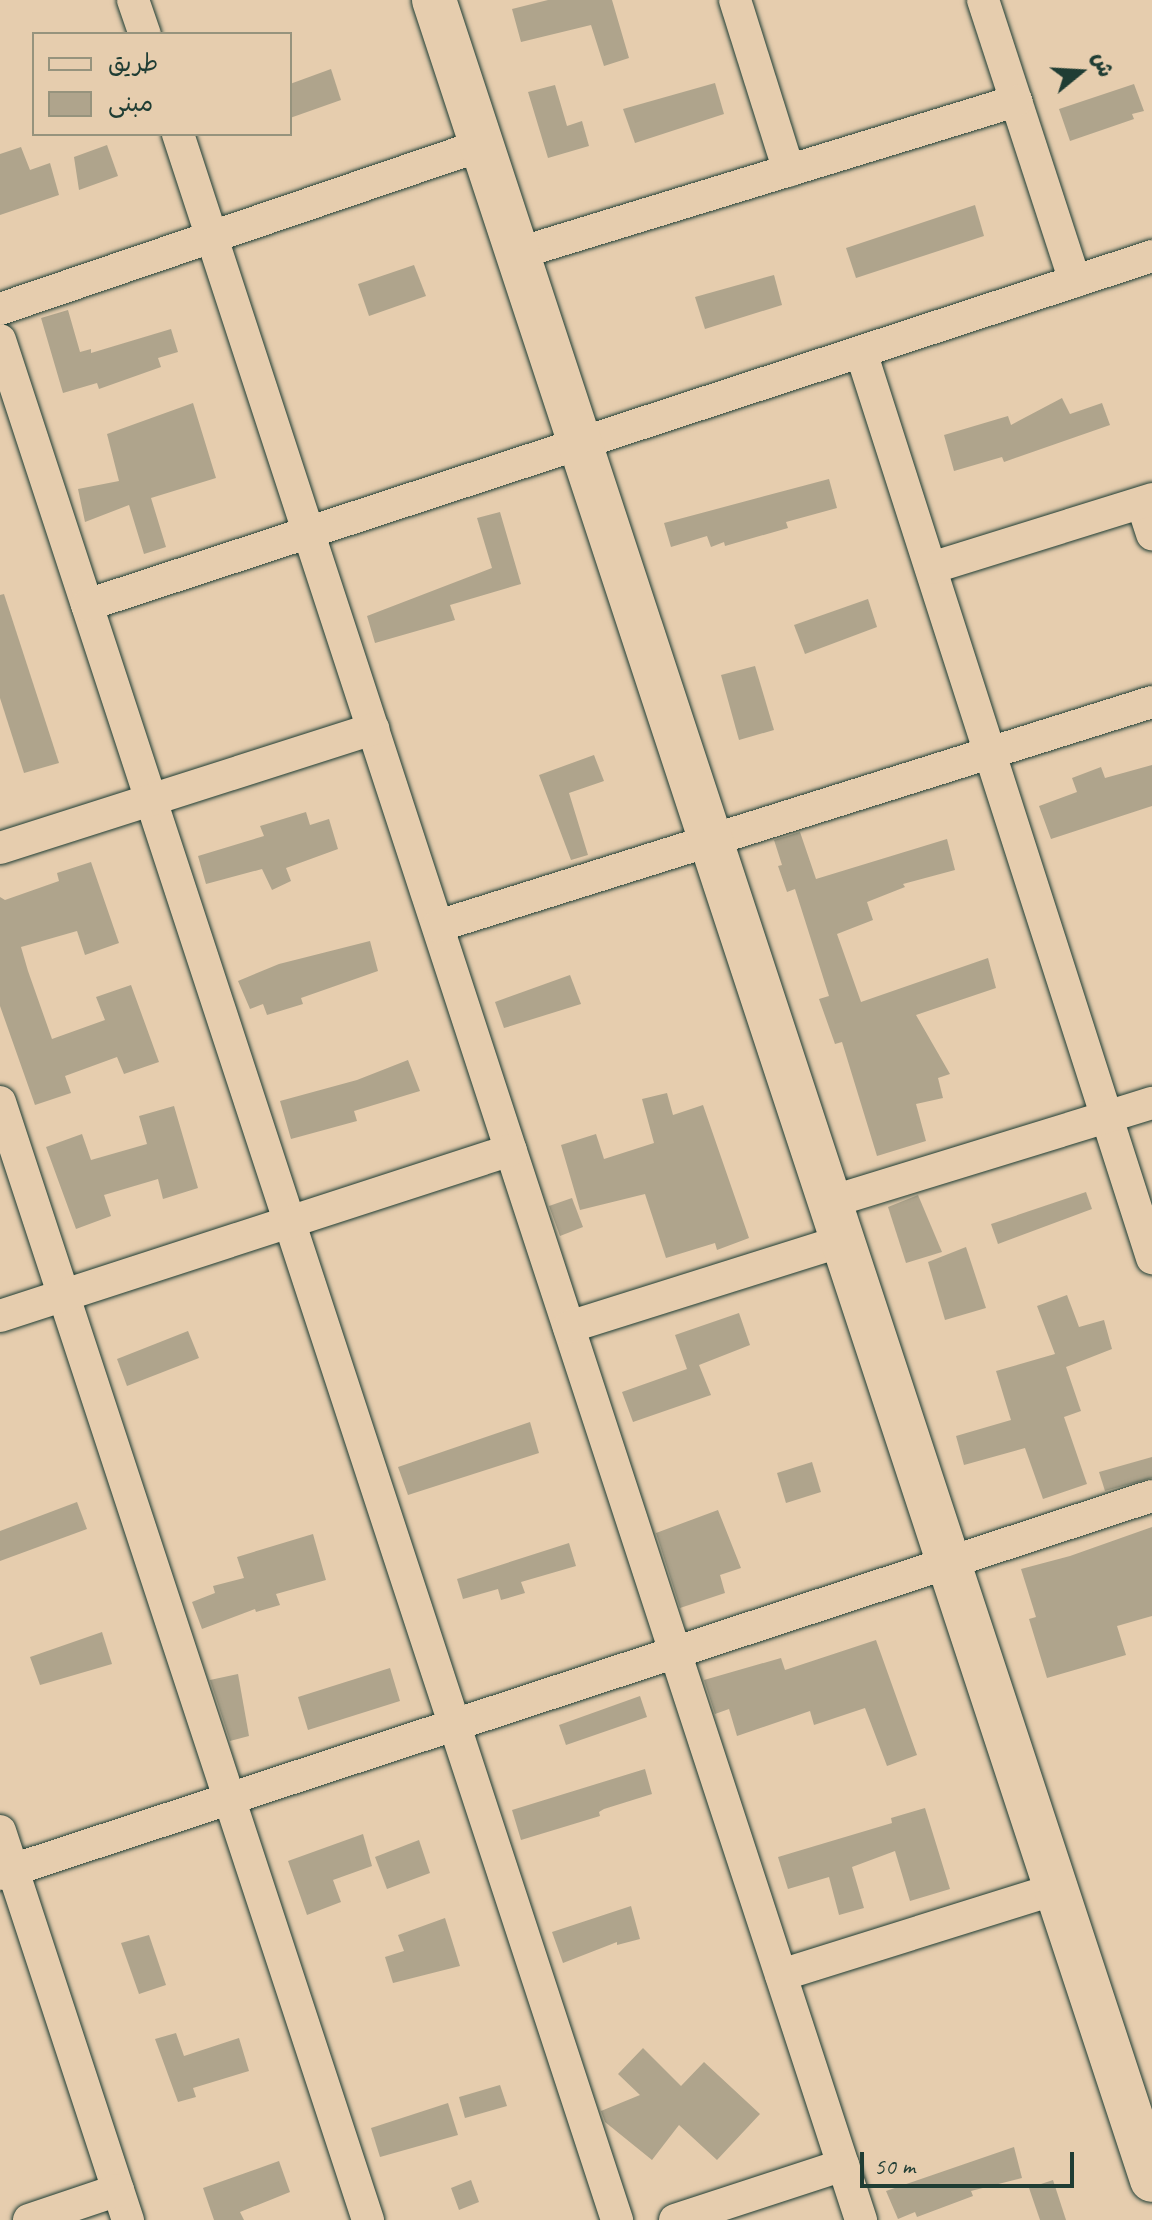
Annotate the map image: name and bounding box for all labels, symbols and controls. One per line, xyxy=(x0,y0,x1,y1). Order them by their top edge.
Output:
legend xyxy=(32,32,292,136)
north arrow xyxy=(1040,32,1120,112)
text: طريق xyxy=(108,48,158,78)
text: ش xyxy=(1086,49,1120,80)
text: مبنى xyxy=(108,88,153,118)
scale bar xyxy=(864,2136,1078,2186)
text: 50 m xyxy=(874,2151,915,2181)

